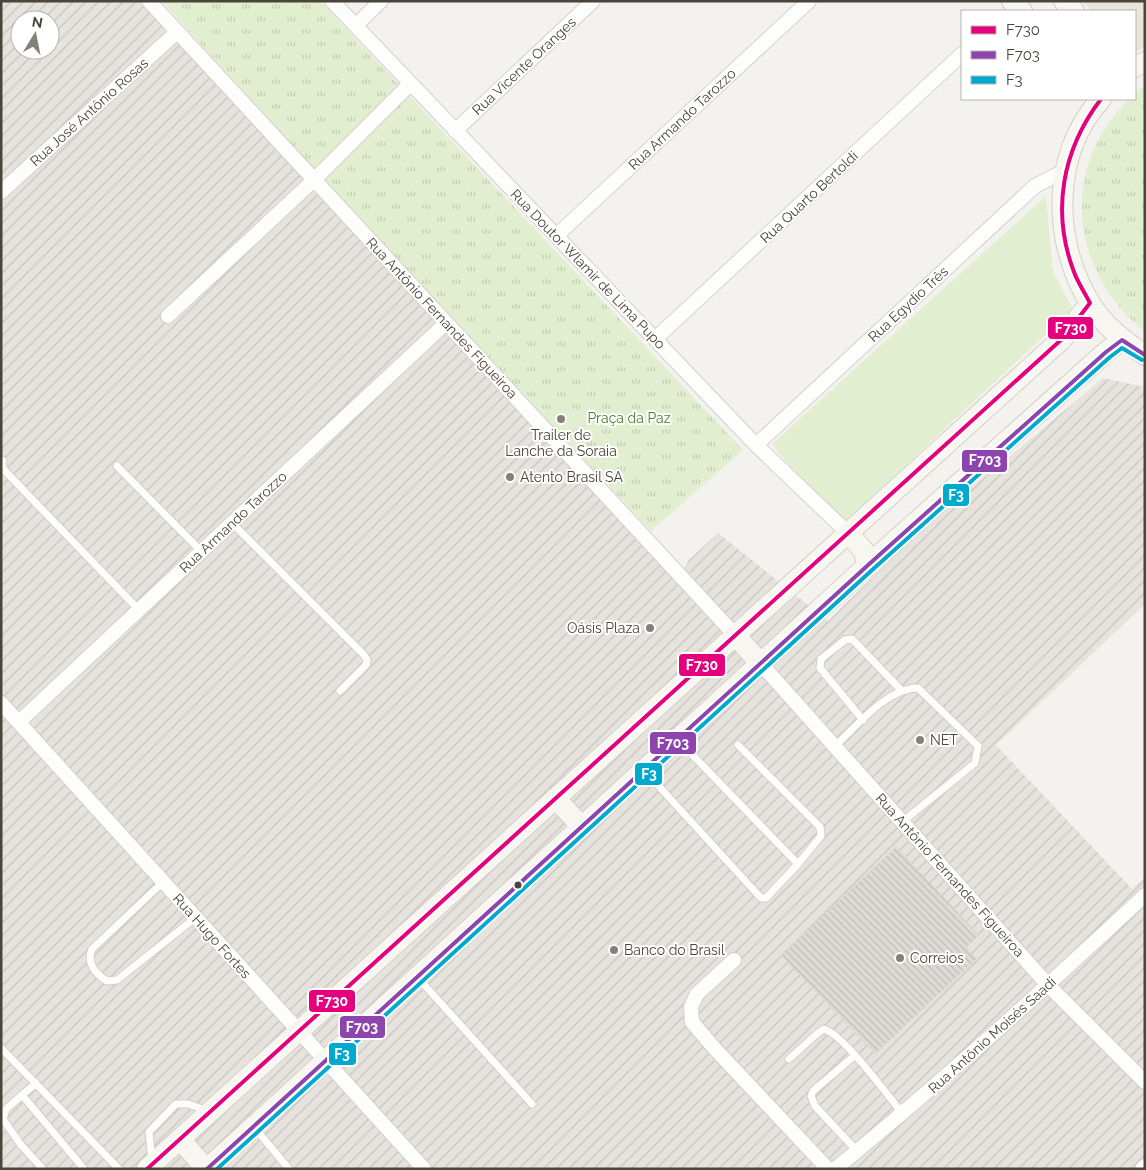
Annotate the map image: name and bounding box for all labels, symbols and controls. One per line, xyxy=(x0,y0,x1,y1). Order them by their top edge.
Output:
north arrow xyxy=(10,10,60,60)
legend xyxy=(961,10,1136,100)
text: N xyxy=(31,13,44,31)
street label: Rua Vicente Oranges xyxy=(469,14,579,118)
text: F730 xyxy=(1006,21,1040,39)
text: F703 xyxy=(1006,46,1040,64)
street label: Rua José Antônio Rosas xyxy=(27,55,151,169)
street label: Rua Armando Tarozzo xyxy=(625,65,739,173)
text: F3 xyxy=(1006,71,1022,89)
street label: Rua Quarto Bertoldi xyxy=(757,148,861,246)
street label: Rua Doutor Wlamir de Lima Pupo xyxy=(507,186,669,352)
street label: Rua Antônio Fernandes Figueiroa xyxy=(363,234,521,402)
street label: Rua Egydio Três xyxy=(865,263,951,345)
line badge: F730 xyxy=(1047,316,1094,340)
text: F730 xyxy=(1055,320,1087,336)
park label: Praça da Paz xyxy=(587,410,671,426)
marker: Trailer de Lanche da Soraia xyxy=(555,413,567,425)
place label: Trailer de Lanche da Soraia xyxy=(505,427,617,459)
line badge: F703 xyxy=(961,449,1008,473)
text: F703 xyxy=(969,452,1001,468)
street label: Rua Armando Tarozzo xyxy=(176,468,290,576)
place label: Atento Brasil SA xyxy=(520,469,623,485)
marker: Atento Brasil SA xyxy=(504,471,516,483)
line badge: F3 xyxy=(942,483,970,507)
text: F3 xyxy=(948,487,964,503)
place label: Oásis Plaza xyxy=(567,620,640,636)
marker: Oásis Plaza xyxy=(644,622,656,634)
line badge: F730 xyxy=(678,653,726,677)
text: F730 xyxy=(686,657,718,673)
line badge: F703 xyxy=(649,731,697,755)
place label: NET xyxy=(930,732,958,748)
marker: NET xyxy=(914,734,926,746)
text: F703 xyxy=(657,735,689,751)
line badge: F3 xyxy=(634,762,663,786)
text: F3 xyxy=(641,766,657,782)
street label: Rua Antônio Fernandes Figueiroa xyxy=(872,790,1028,960)
unlabelled marker xyxy=(513,880,523,890)
street label: Rua Hugo Fortes xyxy=(170,890,254,982)
place label: Banco do Brasil xyxy=(624,942,725,958)
marker: Banco do Brasil xyxy=(608,944,620,956)
place label: Correios xyxy=(910,950,964,966)
marker: Correios xyxy=(894,952,906,964)
street label: Rua Antônio Moisés Saadi xyxy=(925,973,1059,1097)
line badge: F730 xyxy=(308,989,356,1013)
text: F730 xyxy=(316,993,348,1009)
line badge: F703 xyxy=(339,1015,386,1039)
text: F703 xyxy=(346,1019,378,1035)
line badge: F3 xyxy=(328,1042,357,1066)
text: F3 xyxy=(334,1046,350,1062)

